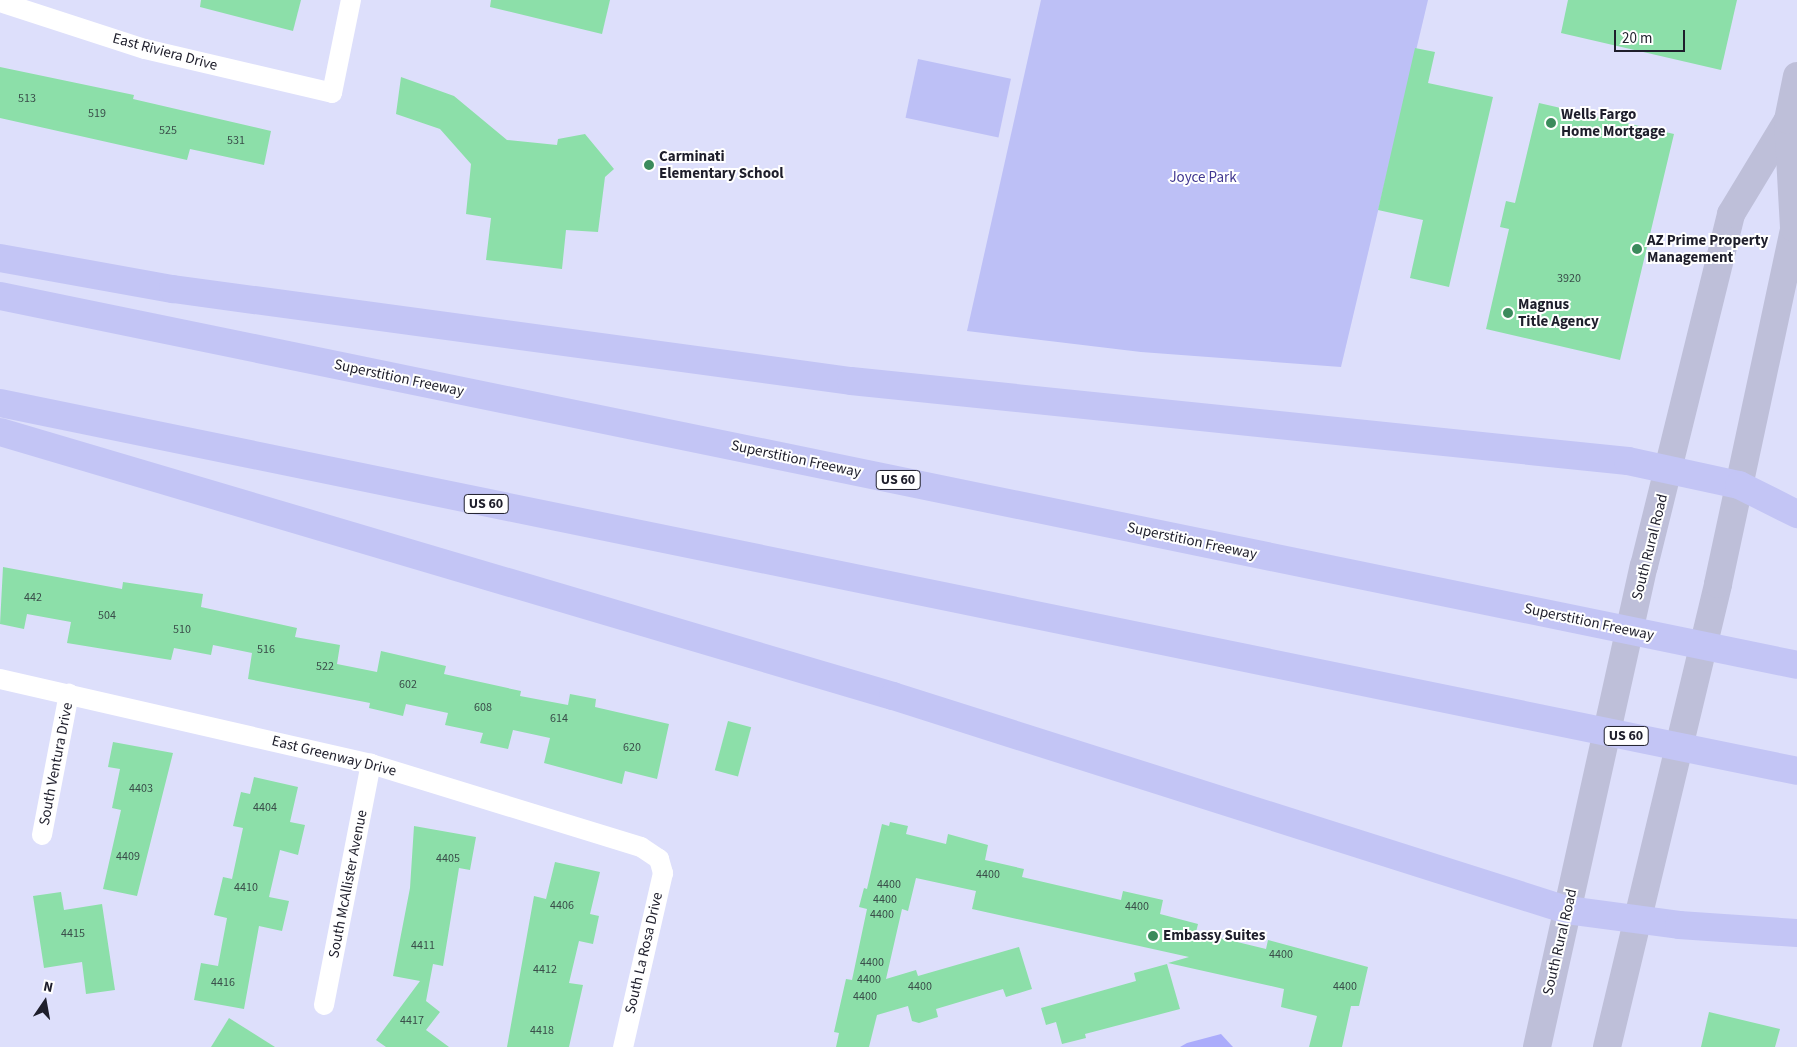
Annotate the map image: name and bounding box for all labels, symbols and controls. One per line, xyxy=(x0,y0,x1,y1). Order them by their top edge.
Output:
scale bar xyxy=(1617,20,1688,52)
text: 20 m xyxy=(1622,28,1652,49)
street label: East Riviera Drive xyxy=(111,29,219,75)
house number: 513 xyxy=(18,92,36,106)
place label: Wells Fargo Home Mortgage xyxy=(1561,105,1666,140)
house number: 519 xyxy=(88,107,106,121)
marker: Wells Fargo Home Mortgage xyxy=(1545,117,1557,129)
house number: 525 xyxy=(159,124,177,138)
house number: 531 xyxy=(227,134,245,148)
place label: Carminati Elementary School xyxy=(659,147,784,182)
marker: Carminati Elementary School xyxy=(643,159,655,171)
park label: Joyce Park xyxy=(1169,169,1237,187)
place label: AZ Prime Property Management xyxy=(1647,231,1768,266)
marker: AZ Prime Property Management xyxy=(1631,243,1643,255)
house number: 3920 xyxy=(1557,272,1581,286)
place label: Magnus Title Agency xyxy=(1518,295,1599,330)
marker: Magnus Title Agency xyxy=(1502,307,1514,319)
street label: Superstition Freeway xyxy=(332,355,466,401)
street label: Superstition Freeway xyxy=(729,436,863,482)
road number: US 60 xyxy=(876,468,920,492)
road number: US 60 xyxy=(464,492,508,516)
street label: South Rural Road xyxy=(1628,492,1672,602)
street label: Superstition Freeway xyxy=(1125,518,1259,564)
house number: 442 xyxy=(24,591,42,605)
street label: Superstition Freeway xyxy=(1522,599,1656,645)
house number: 504 xyxy=(98,609,116,623)
house number: 510 xyxy=(173,623,191,637)
house number: 516 xyxy=(257,643,275,657)
house number: 522 xyxy=(316,660,334,674)
house number: 602 xyxy=(399,678,417,692)
street label: South Ventura Drive xyxy=(35,701,77,827)
house number: 608 xyxy=(474,701,492,715)
house number: 614 xyxy=(550,712,568,726)
road number: US 60 xyxy=(1604,724,1648,748)
street label: East Greenway Drive xyxy=(270,732,398,780)
house number: 620 xyxy=(623,741,641,755)
house number: 4403 xyxy=(129,782,153,796)
house number: 4404 xyxy=(253,801,277,815)
street label: South McAllister Avenue xyxy=(325,808,371,960)
house number: 4409 xyxy=(116,850,140,864)
house number: 4405 xyxy=(436,852,460,866)
house number: 4400 xyxy=(976,868,1000,882)
house number: 4400 xyxy=(877,878,901,892)
house number: 4410 xyxy=(234,881,258,895)
street label: South Rural Road xyxy=(1539,887,1581,997)
street label: South La Rosa Drive xyxy=(621,890,667,1016)
house number: 4400 xyxy=(873,893,897,907)
house number: 4406 xyxy=(550,899,574,913)
house number: 4400 xyxy=(1125,900,1149,914)
house number: 4400 xyxy=(870,908,894,922)
house number: 4415 xyxy=(61,927,85,941)
place label: Embassy Suites xyxy=(1163,927,1265,945)
marker: Embassy Suites xyxy=(1147,930,1159,942)
house number: 4411 xyxy=(411,939,435,953)
house number: 4400 xyxy=(1269,948,1293,962)
house number: 4400 xyxy=(860,956,884,970)
house number: 4412 xyxy=(533,963,557,977)
house number: 4400 xyxy=(857,973,881,987)
house number: 4416 xyxy=(211,976,235,990)
north arrow xyxy=(20,977,70,1027)
text: N xyxy=(41,977,55,998)
house number: 4400 xyxy=(908,980,932,994)
house number: 4400 xyxy=(1333,980,1357,994)
house number: 4400 xyxy=(853,990,877,1004)
house number: 4417 xyxy=(400,1014,424,1028)
house number: 4418 xyxy=(530,1024,554,1038)

